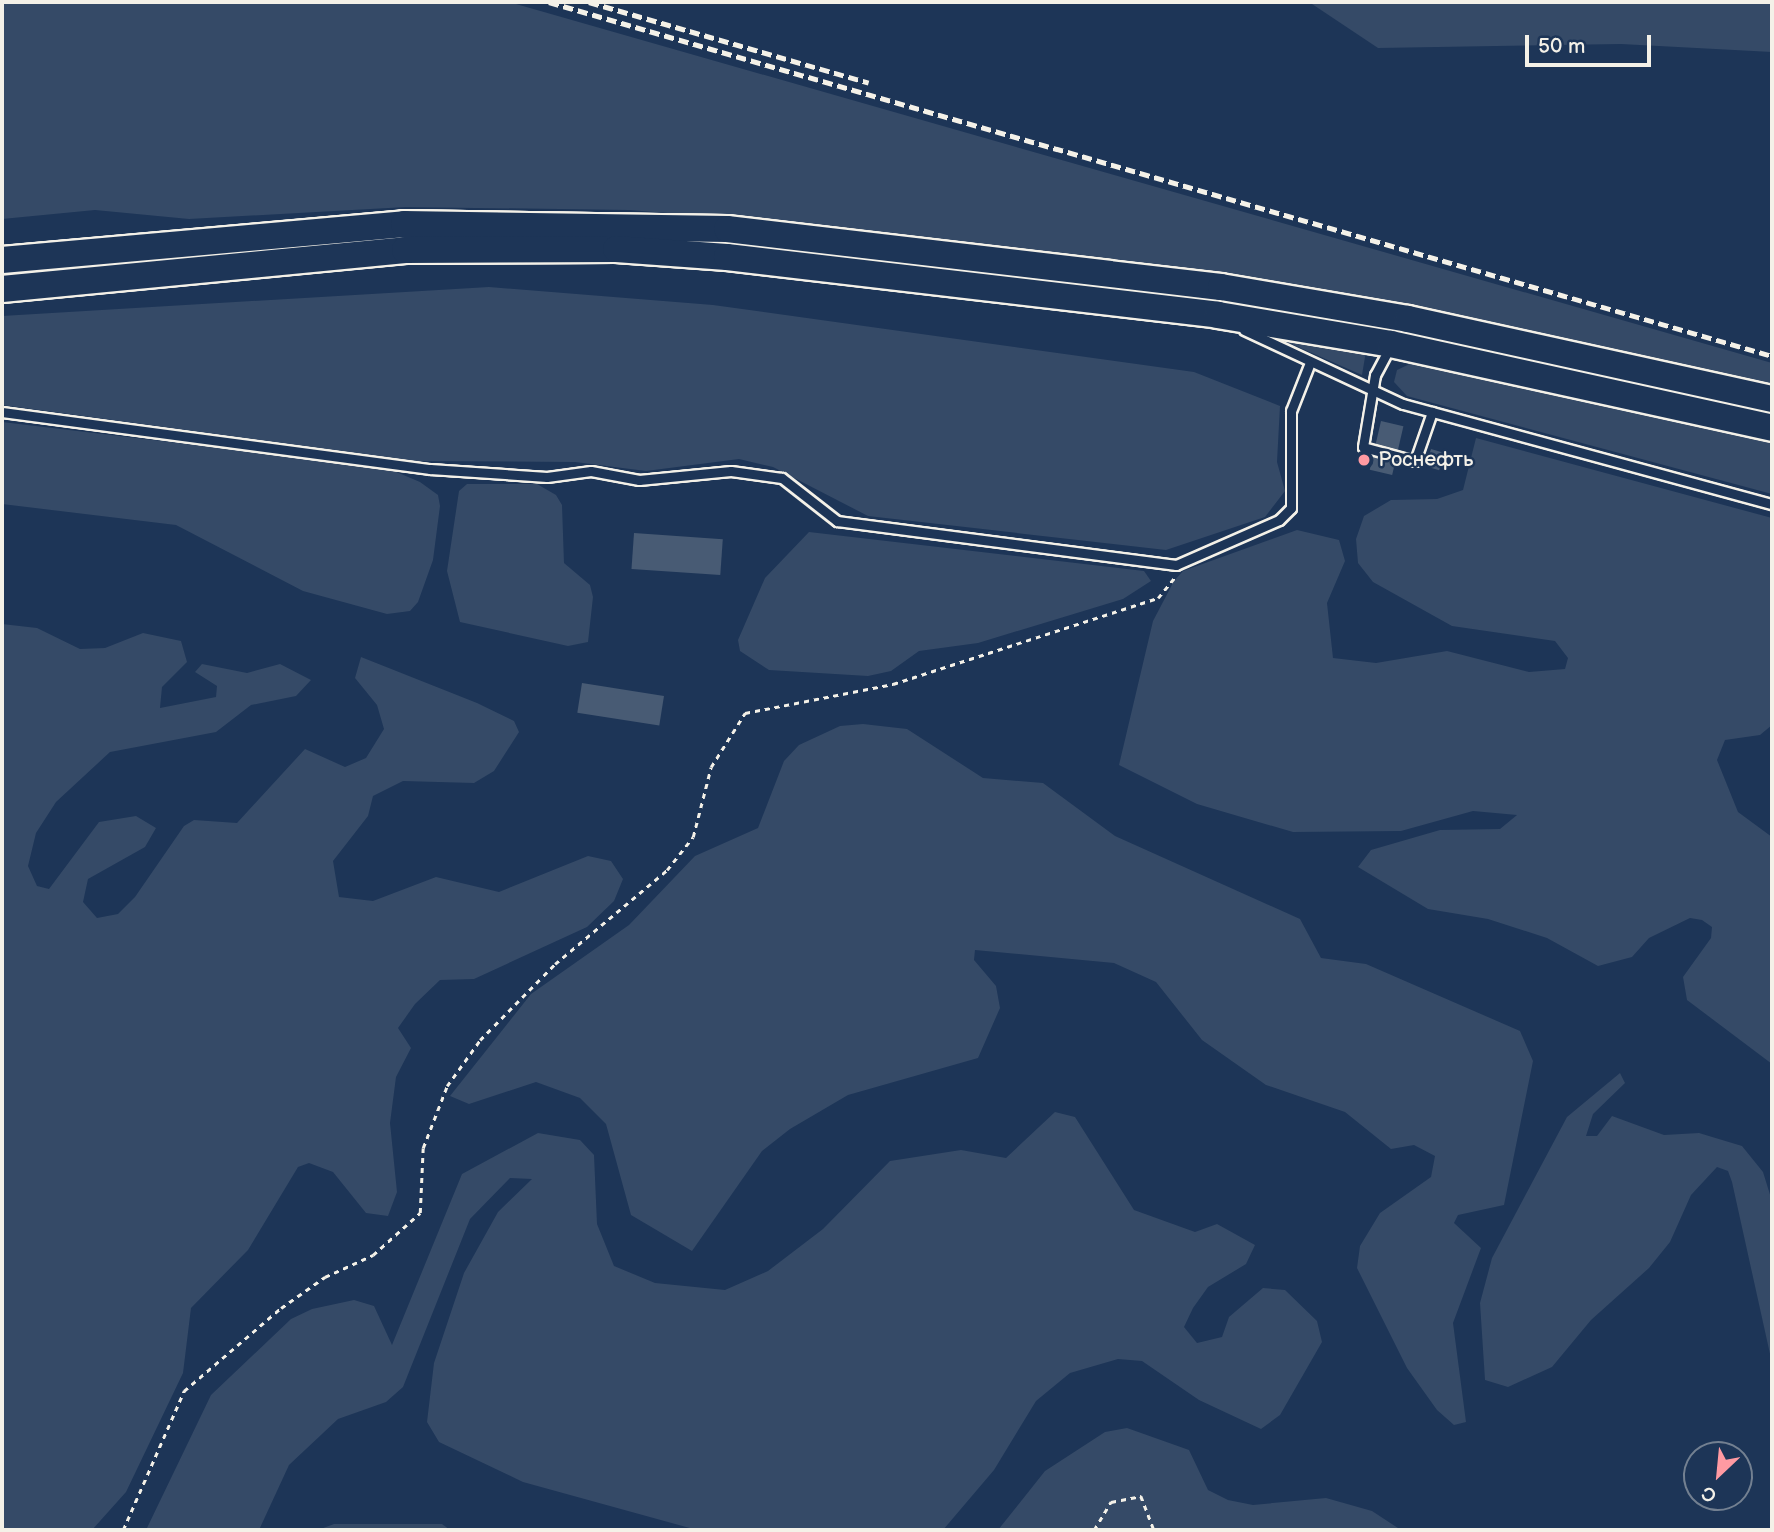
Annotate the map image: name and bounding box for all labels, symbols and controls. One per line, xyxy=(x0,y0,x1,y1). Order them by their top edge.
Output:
scale bar xyxy=(1529,21,1655,65)
text: 50 m xyxy=(1538,34,1585,59)
place label: Роснефть xyxy=(1378,447,1473,473)
marker: Роснефть xyxy=(1356,452,1372,468)
north arrow xyxy=(1683,1441,1753,1511)
text: С xyxy=(1698,1480,1720,1507)

